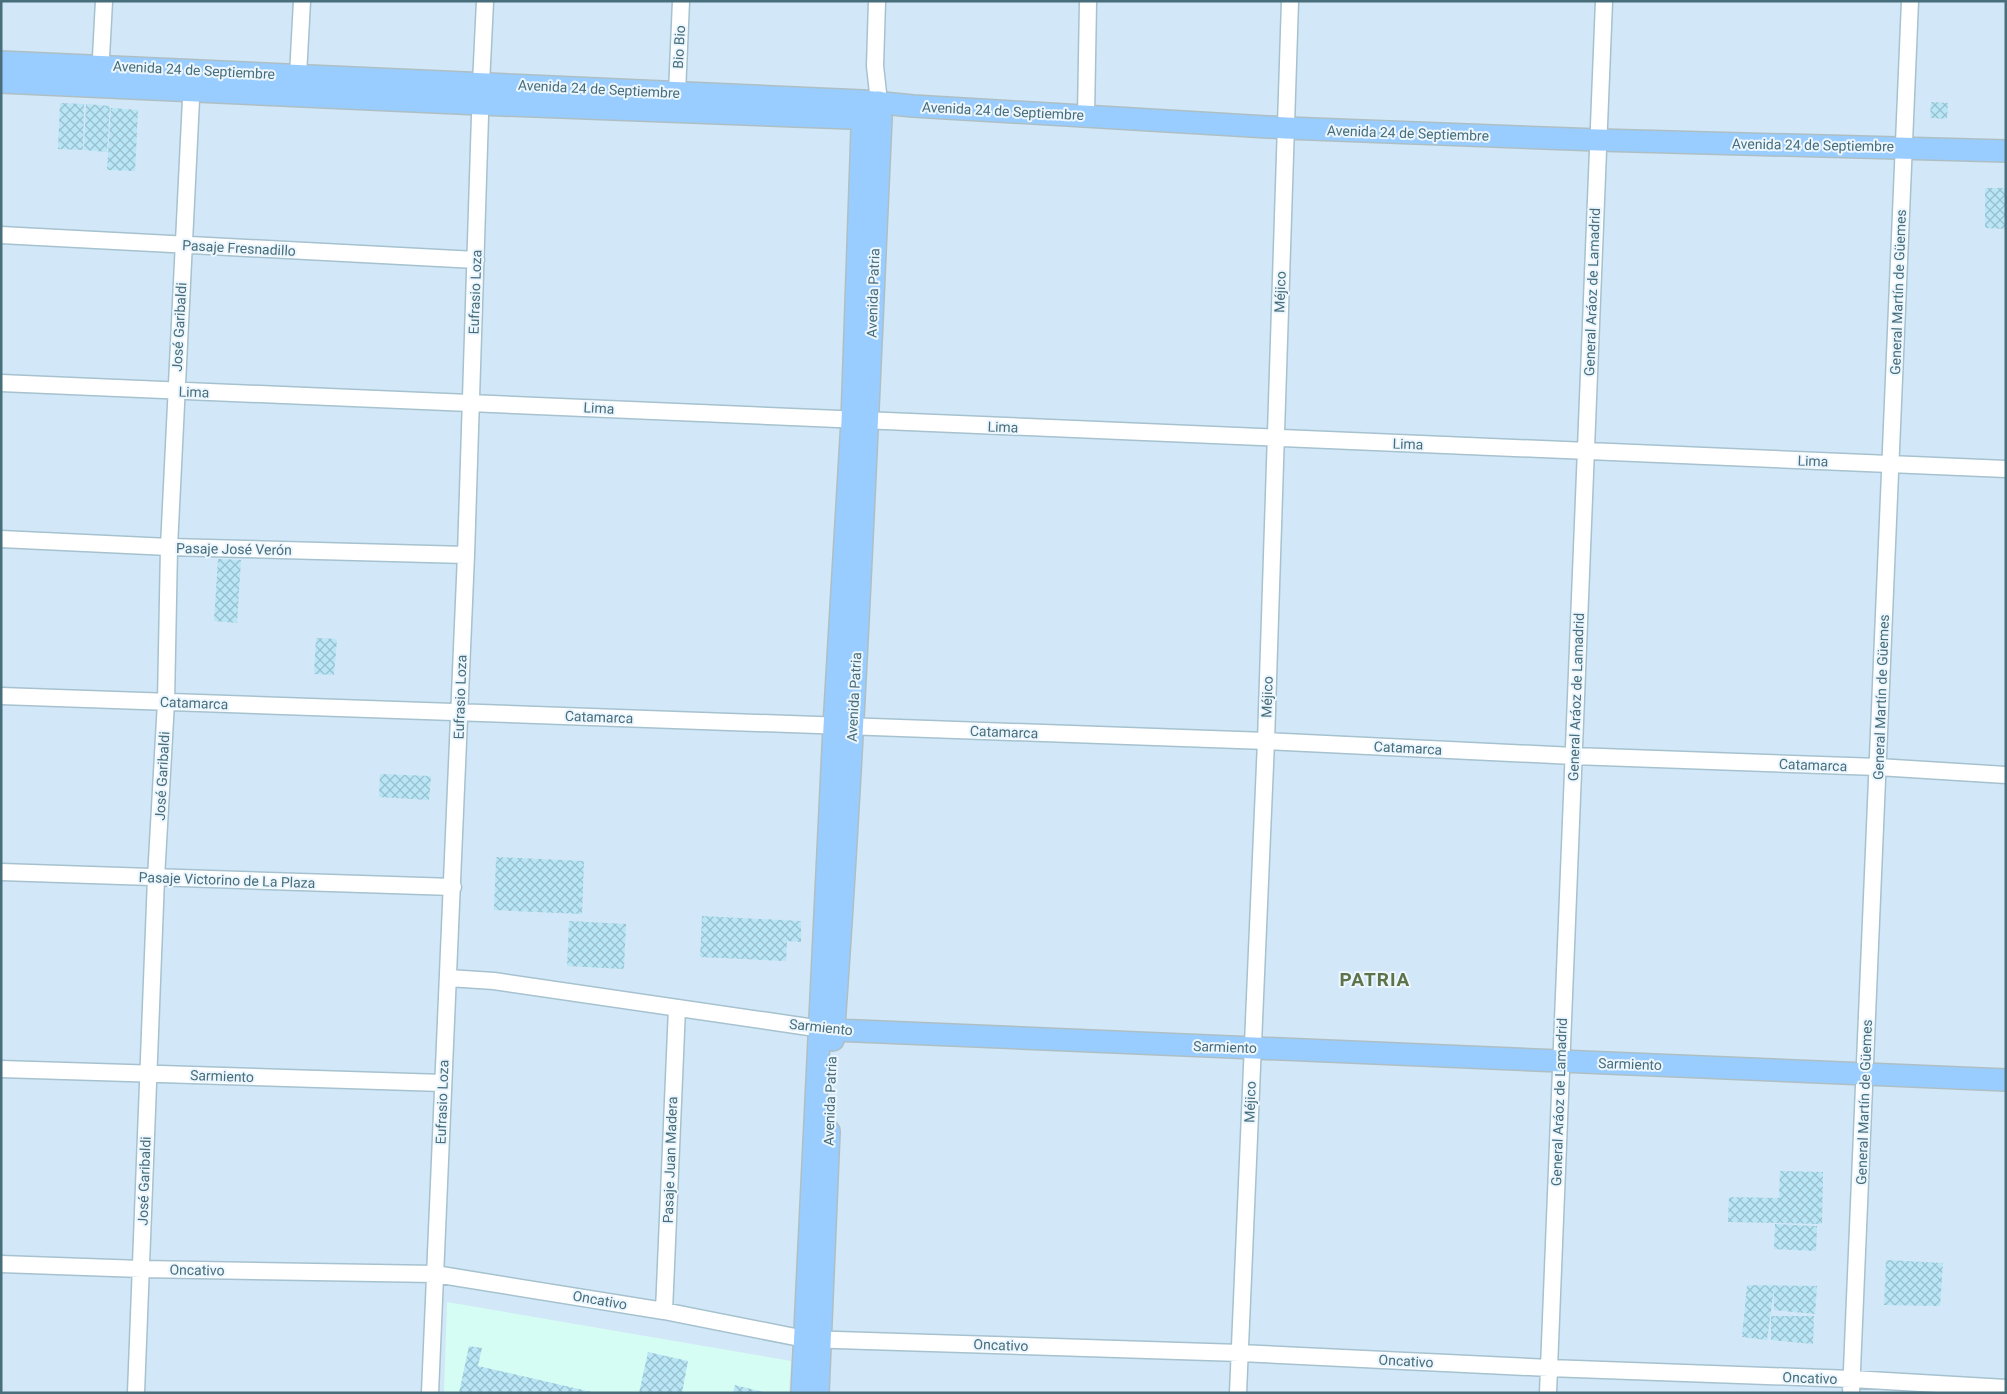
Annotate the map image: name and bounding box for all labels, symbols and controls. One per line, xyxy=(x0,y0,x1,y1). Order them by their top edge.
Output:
street label: Bio Bio xyxy=(670,25,688,69)
street label: Avenida 24 de Septiembre xyxy=(113,58,275,82)
street label: Avenida 24 de Septiembre xyxy=(518,77,680,101)
street label: Avenida 24 de Septiembre xyxy=(922,99,1084,123)
street label: Avenida 24 de Septiembre xyxy=(1327,122,1489,144)
street label: Avenida 24 de Septiembre xyxy=(1732,136,1894,154)
street label: General Aráoz de Lamadrid xyxy=(1581,208,1603,376)
street label: General Martín de Güemes xyxy=(1887,209,1909,375)
street label: Pasaje Fresnadillo xyxy=(182,237,296,259)
street label: Avenida Patria xyxy=(863,248,883,338)
street label: Eufrasio Loza xyxy=(466,249,484,335)
street label: Méjico xyxy=(1271,271,1289,313)
street label: José Garibaldi xyxy=(169,282,189,372)
street label: Lima xyxy=(178,383,210,401)
street label: Lima xyxy=(583,399,615,417)
street label: Lima xyxy=(987,418,1019,436)
street label: Lima xyxy=(1392,435,1424,453)
street label: Lima xyxy=(1797,452,1829,470)
street label: Pasaje José Verón xyxy=(176,540,292,558)
street label: General Aráoz de Lamadrid xyxy=(1565,613,1587,781)
street label: General Martín de Güemes xyxy=(1870,614,1892,780)
street label: Avenida Patria xyxy=(844,652,864,742)
street label: Eufrasio Loza xyxy=(451,654,469,740)
street label: Méjico xyxy=(1258,676,1276,718)
street label: Catamarca xyxy=(160,694,228,712)
street label: Catamarca xyxy=(565,708,633,726)
street label: Catamarca xyxy=(970,723,1038,741)
street label: José Garibaldi xyxy=(152,731,172,821)
street label: Catamarca xyxy=(1373,738,1443,758)
street label: Catamarca xyxy=(1779,756,1847,774)
street label: Pasaje Victorino de La Plaza xyxy=(138,869,316,891)
district label: PATRIA xyxy=(1340,968,1410,991)
street label: Sarmiento xyxy=(788,1016,854,1038)
street label: General Aráoz de Lamadrid xyxy=(1548,1018,1570,1186)
street label: General Martín de Güemes xyxy=(1853,1019,1875,1185)
street label: Sarmiento xyxy=(1193,1038,1257,1056)
street label: Sarmiento xyxy=(1598,1055,1662,1073)
street label: Avenida Patria xyxy=(820,1056,840,1146)
street label: Eufrasio Loza xyxy=(433,1059,451,1145)
street label: Sarmiento xyxy=(190,1067,254,1085)
street label: Méjico xyxy=(1241,1081,1259,1123)
street label: Pasaje Juan Madera xyxy=(660,1096,680,1224)
street label: José Garibaldi xyxy=(134,1136,154,1226)
street label: Oncativo xyxy=(169,1262,225,1278)
street label: Oncativo xyxy=(572,1287,628,1313)
street label: Oncativo xyxy=(973,1336,1029,1354)
street label: Oncativo xyxy=(1378,1352,1434,1370)
street label: Oncativo xyxy=(1782,1369,1838,1387)

